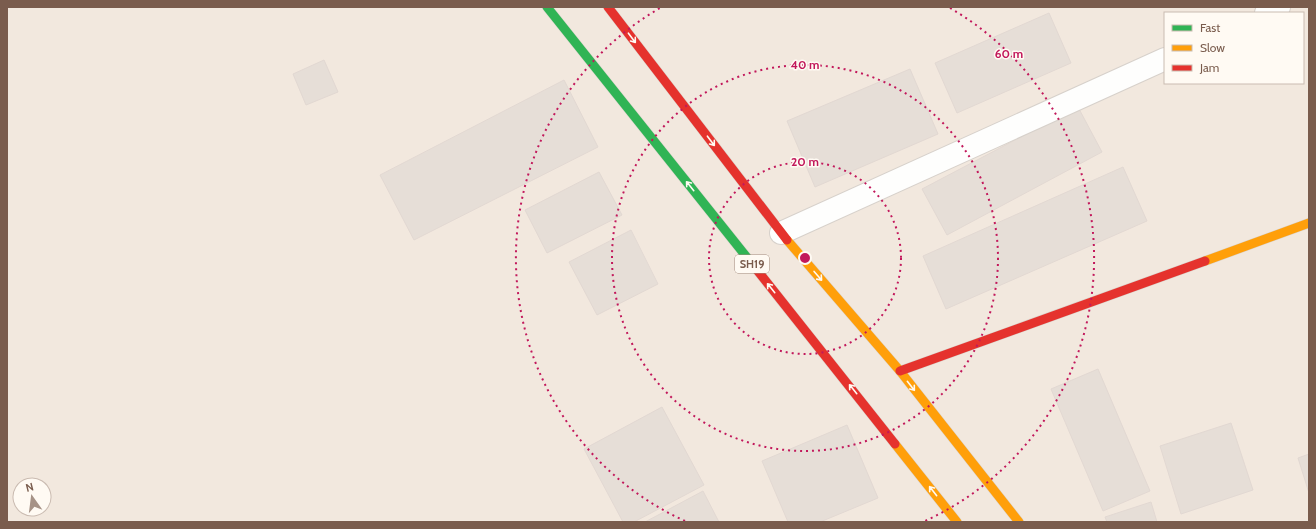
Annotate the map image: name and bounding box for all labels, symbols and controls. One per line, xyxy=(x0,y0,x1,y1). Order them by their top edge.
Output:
legend xyxy=(1164,12,1304,84)
text: Fast xyxy=(1200,20,1220,35)
one-way arrow xyxy=(628,32,636,43)
text: Slow xyxy=(1200,40,1225,55)
text: 60 m xyxy=(995,46,1023,61)
text: 40 m xyxy=(790,57,820,72)
text: Jam xyxy=(1199,60,1219,75)
one-way arrow xyxy=(707,136,715,147)
text: 20 m xyxy=(791,154,819,169)
one-way arrow xyxy=(685,181,694,192)
centre of rings xyxy=(798,251,812,265)
road number: SH19 xyxy=(735,255,769,273)
one-way arrow xyxy=(814,270,823,281)
one-way arrow xyxy=(767,282,775,293)
one-way arrow xyxy=(907,380,916,391)
one-way arrow xyxy=(848,384,857,395)
north arrow xyxy=(12,477,52,517)
text: N xyxy=(24,480,35,495)
one-way arrow xyxy=(929,486,937,497)

